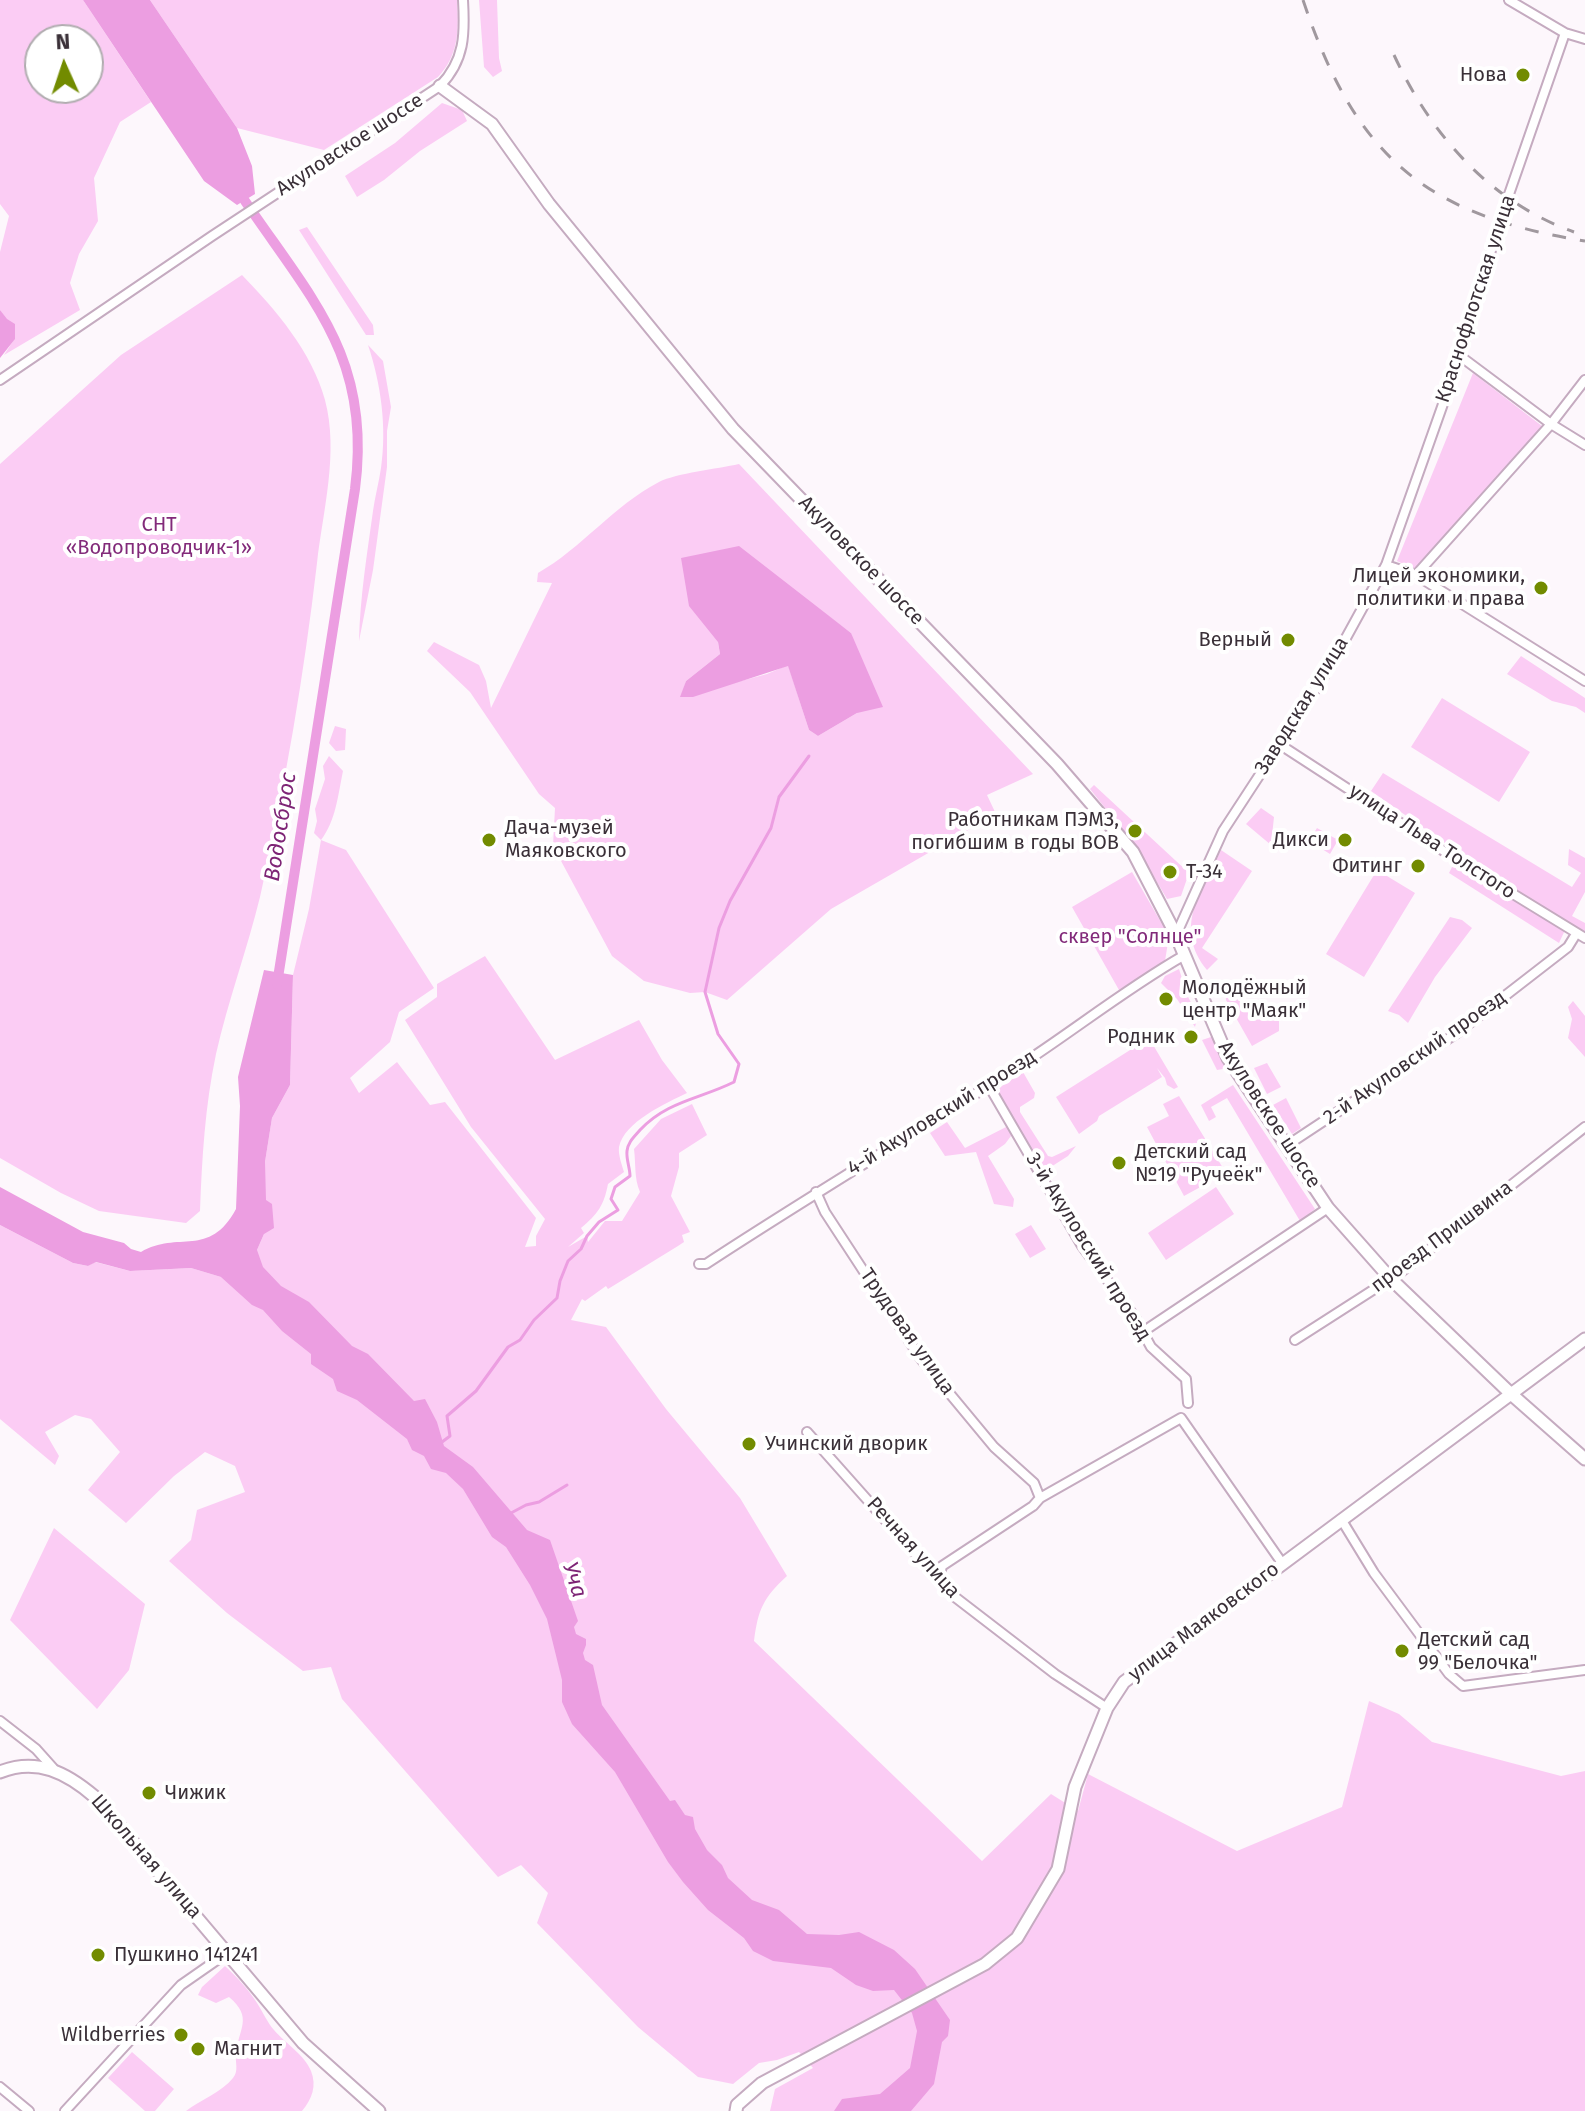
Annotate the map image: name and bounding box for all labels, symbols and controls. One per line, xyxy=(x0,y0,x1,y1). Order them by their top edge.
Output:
north arrow xyxy=(24,24,104,104)
text: N xyxy=(55,28,71,55)
place label: Нова xyxy=(1460,63,1507,87)
marker: Нова xyxy=(1514,66,1532,84)
street label: Акуловское шоссе xyxy=(272,89,428,201)
street label: Краснофлотская улица xyxy=(1431,192,1521,406)
street label: Акуловское шоссе xyxy=(793,491,929,631)
park label: СНТ «Водопроводчик-1» xyxy=(66,513,252,560)
place label: Лицей экономики, политики и права xyxy=(1352,564,1525,611)
marker: Лицей экономики, политики и права xyxy=(1532,579,1550,597)
place label: Верный xyxy=(1199,628,1272,652)
marker: Верный xyxy=(1279,631,1297,649)
street label: Заводская улица xyxy=(1250,633,1354,779)
water label: Водосброс xyxy=(259,771,303,883)
street label: улица Льва Толстого xyxy=(1344,779,1520,905)
place label: Работникам ПЭМЗ, погибшим в годы ВОВ xyxy=(911,808,1119,855)
place label: Дача-музей Маяковского xyxy=(505,816,627,863)
marker: Работникам ПЭМЗ, погибшим в годы ВОВ xyxy=(1126,822,1144,840)
place label: Дикси xyxy=(1273,828,1329,852)
marker: Дача-музей Маяковского xyxy=(480,831,498,849)
marker: Дикси xyxy=(1336,831,1354,849)
place label: Фитинг xyxy=(1332,854,1402,878)
marker: Фитинг xyxy=(1409,857,1427,875)
place label: Т-34 xyxy=(1186,860,1223,884)
marker: Т-34 xyxy=(1161,863,1179,881)
park label: сквер "Солнце" xyxy=(1058,925,1202,949)
place label: Молодёжный центр "Маяк" xyxy=(1182,976,1307,1023)
street label: 2-й Акуловский проезд xyxy=(1319,986,1511,1130)
marker: Молодёжный центр "Маяк" xyxy=(1157,990,1175,1008)
place label: Родник xyxy=(1107,1025,1175,1049)
marker: Родник xyxy=(1182,1028,1200,1046)
street label: Акуловское шоссе xyxy=(1213,1037,1325,1193)
street label: 4-й Акуловский проезд xyxy=(843,1045,1041,1181)
place label: Детский сад №19 "Ручеёк" xyxy=(1135,1140,1262,1187)
street label: 3-й Акуловский проезд xyxy=(1020,1149,1156,1345)
marker: Детский сад №19 "Ручеёк" xyxy=(1110,1154,1128,1172)
street label: проезд Пришвина xyxy=(1366,1176,1518,1298)
street label: Трудовая улица xyxy=(855,1264,959,1400)
place label: Учинский дворик xyxy=(765,1432,928,1456)
marker: Учинский дворик xyxy=(740,1435,758,1453)
street label: Речная улица xyxy=(861,1493,965,1603)
street label: улица Маяковского xyxy=(1124,1557,1284,1687)
water label: Уча xyxy=(556,1559,592,1601)
place label: Детский сад 99 "Белочка" xyxy=(1418,1628,1538,1675)
marker: Детский сад 99 "Белочка" xyxy=(1393,1642,1411,1660)
place label: Чижик xyxy=(165,1781,226,1805)
marker: Чижик xyxy=(140,1784,158,1802)
street label: Школьная улица xyxy=(86,1790,206,1924)
place label: Пушкино 141241 xyxy=(114,1943,259,1967)
marker: Пушкино 141241 xyxy=(89,1946,107,1964)
place label: Wildberries xyxy=(61,2023,165,2047)
marker: Wildberries xyxy=(172,2026,190,2044)
place label: Магнит xyxy=(214,2037,282,2061)
marker: Магнит xyxy=(189,2040,207,2058)

